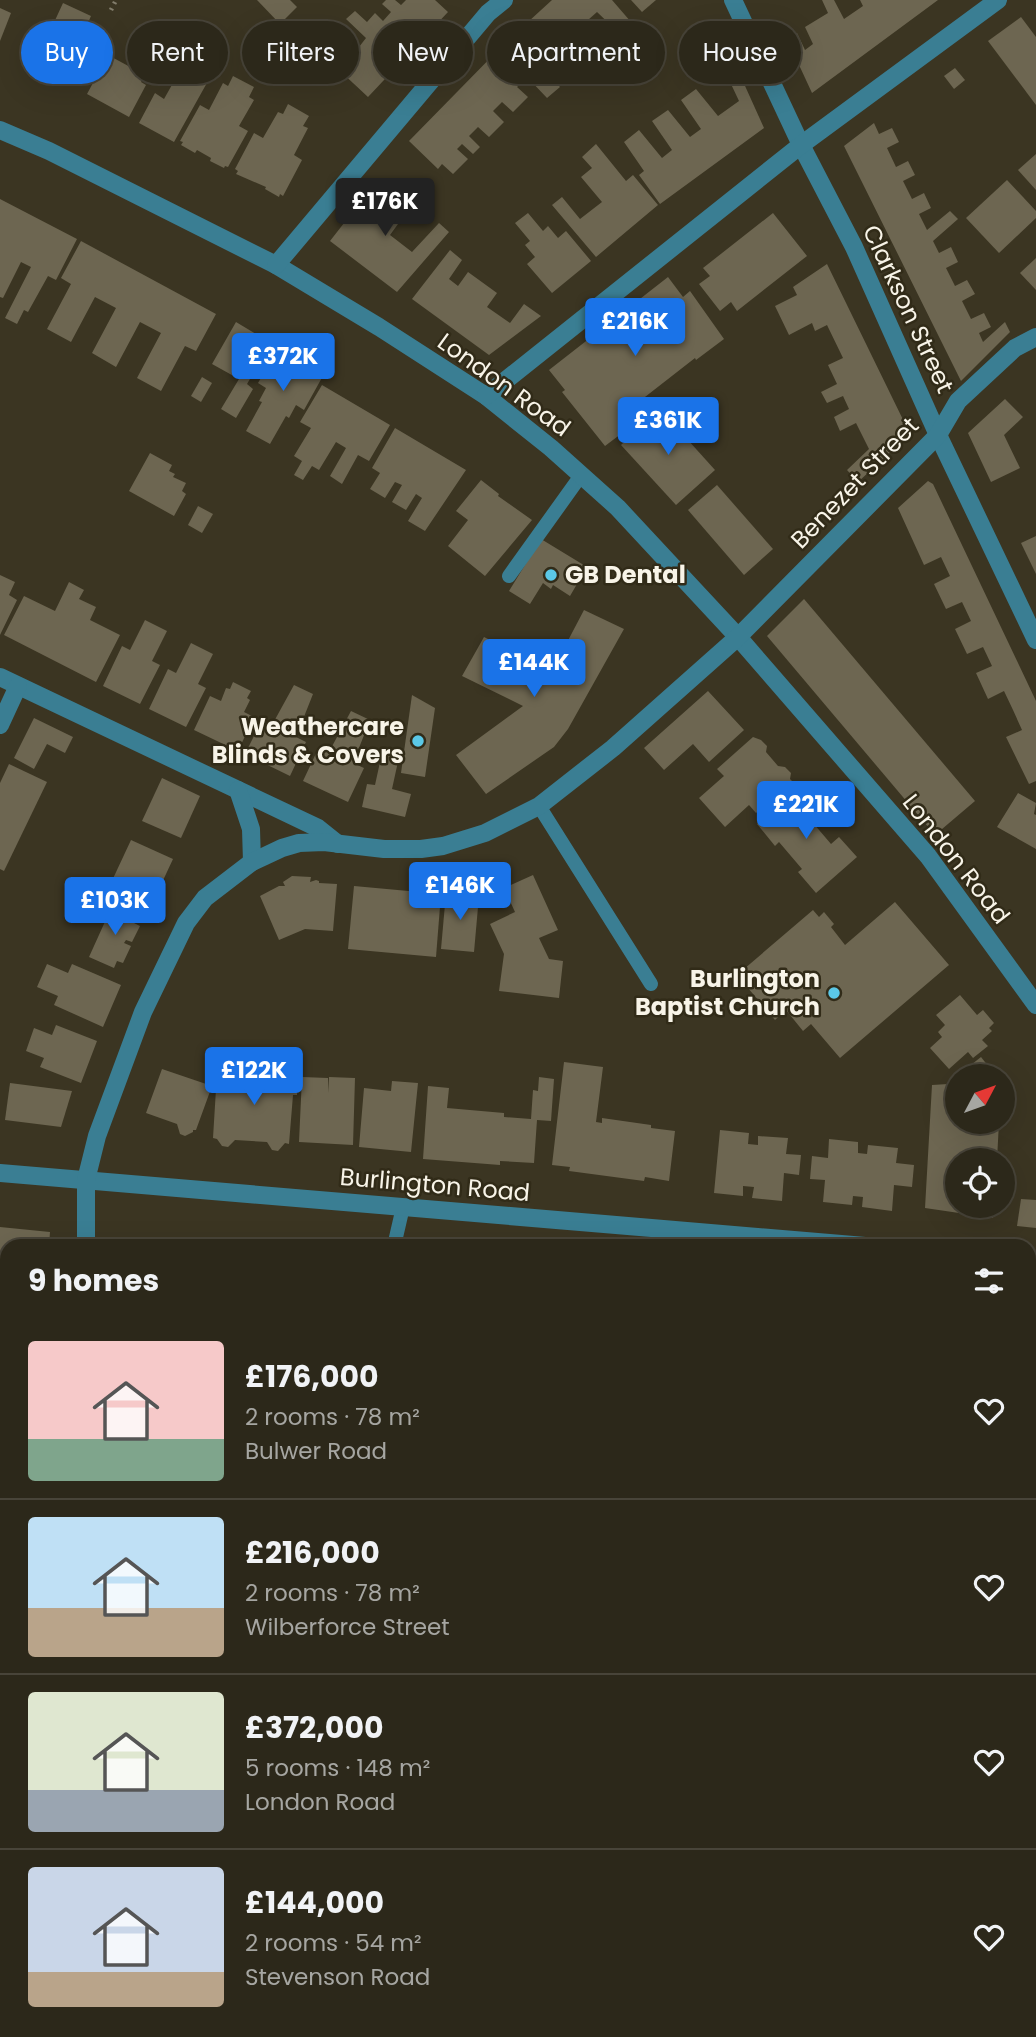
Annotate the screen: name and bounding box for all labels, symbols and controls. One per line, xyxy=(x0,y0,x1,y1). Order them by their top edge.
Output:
chip: Buy xyxy=(21,21,113,84)
chip: Rent xyxy=(127,21,228,84)
chip: Filters xyxy=(242,21,359,84)
chip: New xyxy=(373,21,473,84)
chip: Apartment xyxy=(487,21,665,84)
chip: House xyxy=(679,21,801,84)
pin: £176K xyxy=(336,178,434,238)
text: £176K xyxy=(352,185,418,217)
street label: Clarkson Street xyxy=(855,219,962,398)
pin: £216K xyxy=(586,298,684,358)
text: £216K xyxy=(601,305,669,337)
street label: London Road xyxy=(431,325,577,444)
pin: £372K xyxy=(234,334,332,393)
text: £372K xyxy=(248,340,318,372)
pin: £361K xyxy=(619,398,717,457)
text: £361K xyxy=(634,404,702,436)
street label: Benezet Street xyxy=(783,410,926,556)
place label: GB Dental xyxy=(565,558,686,591)
marker: GB Dental xyxy=(543,567,559,583)
pin: £144K xyxy=(485,640,583,699)
text: £144K xyxy=(498,646,570,678)
place label: Weathercare Blinds & Covers xyxy=(212,710,404,771)
marker: Weathercare Blinds & Covers xyxy=(410,733,426,749)
pin: £221K xyxy=(757,782,855,841)
street label: London Road xyxy=(895,787,1018,931)
text: £221K xyxy=(773,788,839,820)
pin: £146K xyxy=(411,862,509,922)
text: £146K xyxy=(425,869,495,901)
pin: £103K xyxy=(66,878,164,937)
text: £103K xyxy=(81,884,149,916)
place label: Burlington Baptist Church xyxy=(635,962,820,1023)
marker: Burlington Baptist Church xyxy=(826,985,842,1001)
pin: £122K xyxy=(205,1048,303,1107)
text: £122K xyxy=(221,1054,287,1086)
north arrow xyxy=(945,1064,1015,1134)
map controls xyxy=(945,1064,1015,1218)
button: locate xyxy=(945,1148,1015,1218)
street label: Burlington Road xyxy=(339,1160,531,1209)
text: 9 homes xyxy=(28,1259,159,1302)
icon: filters xyxy=(970,1262,1008,1300)
text: £176,000 xyxy=(245,1355,379,1398)
icon: home xyxy=(84,1369,168,1453)
icon: heart xyxy=(970,1392,1008,1430)
text: 2 rooms · 78 m² xyxy=(245,1401,420,1433)
text: Bulwer Road xyxy=(245,1435,387,1467)
text: £216,000 xyxy=(245,1531,380,1574)
icon: home xyxy=(84,1545,168,1629)
icon: heart xyxy=(970,1568,1008,1606)
text: 2 rooms · 78 m² xyxy=(245,1577,420,1609)
text: Wilberforce Street xyxy=(245,1611,450,1643)
text: £372,000 xyxy=(245,1706,384,1749)
icon: home xyxy=(84,1720,168,1804)
icon: heart xyxy=(970,1743,1008,1781)
text: 5 rooms · 148 m² xyxy=(245,1752,430,1784)
text: London Road xyxy=(245,1786,395,1818)
text: £144,000 xyxy=(245,1881,384,1924)
icon: home xyxy=(84,1895,168,1979)
icon: heart xyxy=(970,1918,1008,1956)
text: 2 rooms · 54 m² xyxy=(245,1927,422,1959)
text: Stevenson Road xyxy=(245,1961,430,1993)

